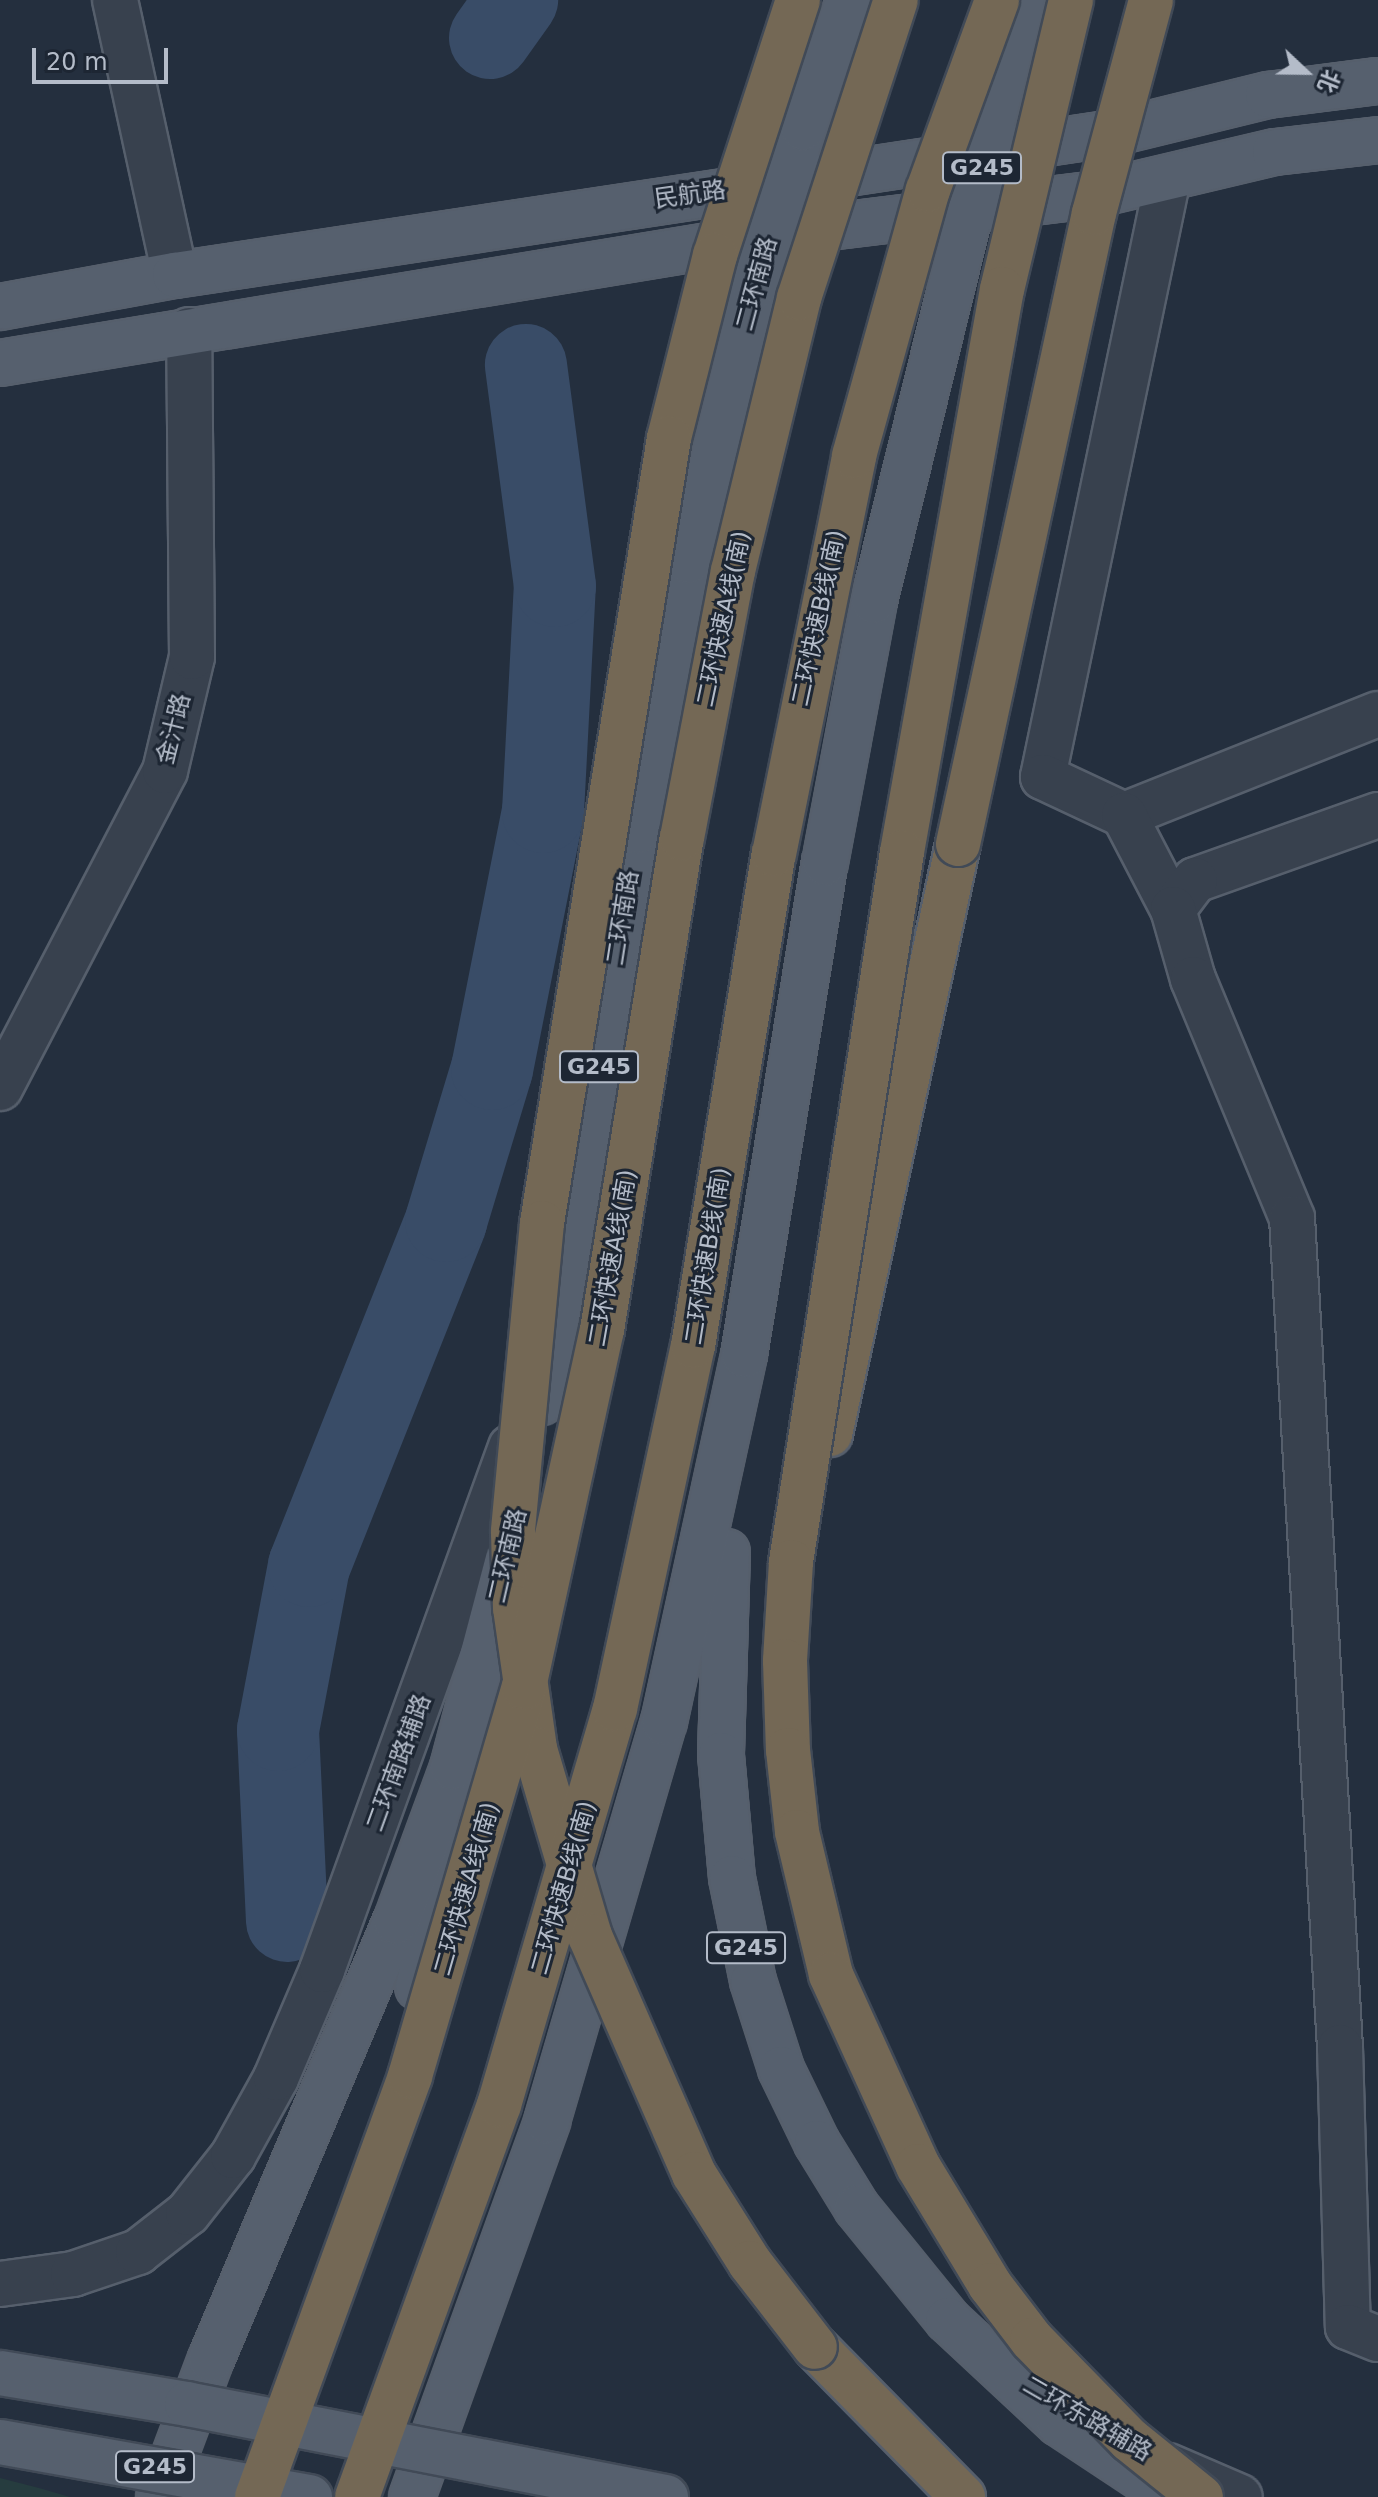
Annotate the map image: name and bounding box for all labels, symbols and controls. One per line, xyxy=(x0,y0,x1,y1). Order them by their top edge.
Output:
scale bar xyxy=(36,32,172,82)
north arrow xyxy=(1266,32,1346,112)
text: 20 m xyxy=(46,48,108,76)
text: 北 xyxy=(1313,66,1344,96)
road number: G245 xyxy=(942,150,1022,186)
street label: 民航路 xyxy=(652,176,728,214)
street label: 二环南路 xyxy=(731,234,783,334)
street label: 二环快速B线(南) xyxy=(786,527,852,709)
street label: 二环快速A线(南) xyxy=(691,528,757,710)
street label: 金汁路 xyxy=(151,691,197,767)
street label: 二环南路 xyxy=(601,868,645,968)
road number: G245 xyxy=(559,1049,639,1085)
street label: 二环快速B线(南) xyxy=(680,1165,736,1347)
street label: 二环快速A线(南) xyxy=(583,1167,643,1349)
street label: 二环南路 xyxy=(483,1506,533,1606)
street label: 二环南路辅路 xyxy=(361,1690,437,1836)
street label: 二环快速B线(南) xyxy=(525,1798,603,1978)
street label: 二环快速A线(南) xyxy=(428,1799,506,1979)
road number: G245 xyxy=(706,1930,786,1966)
street label: 二环东路辅路 xyxy=(1017,2371,1157,2467)
road number: G245 xyxy=(115,2449,195,2485)

